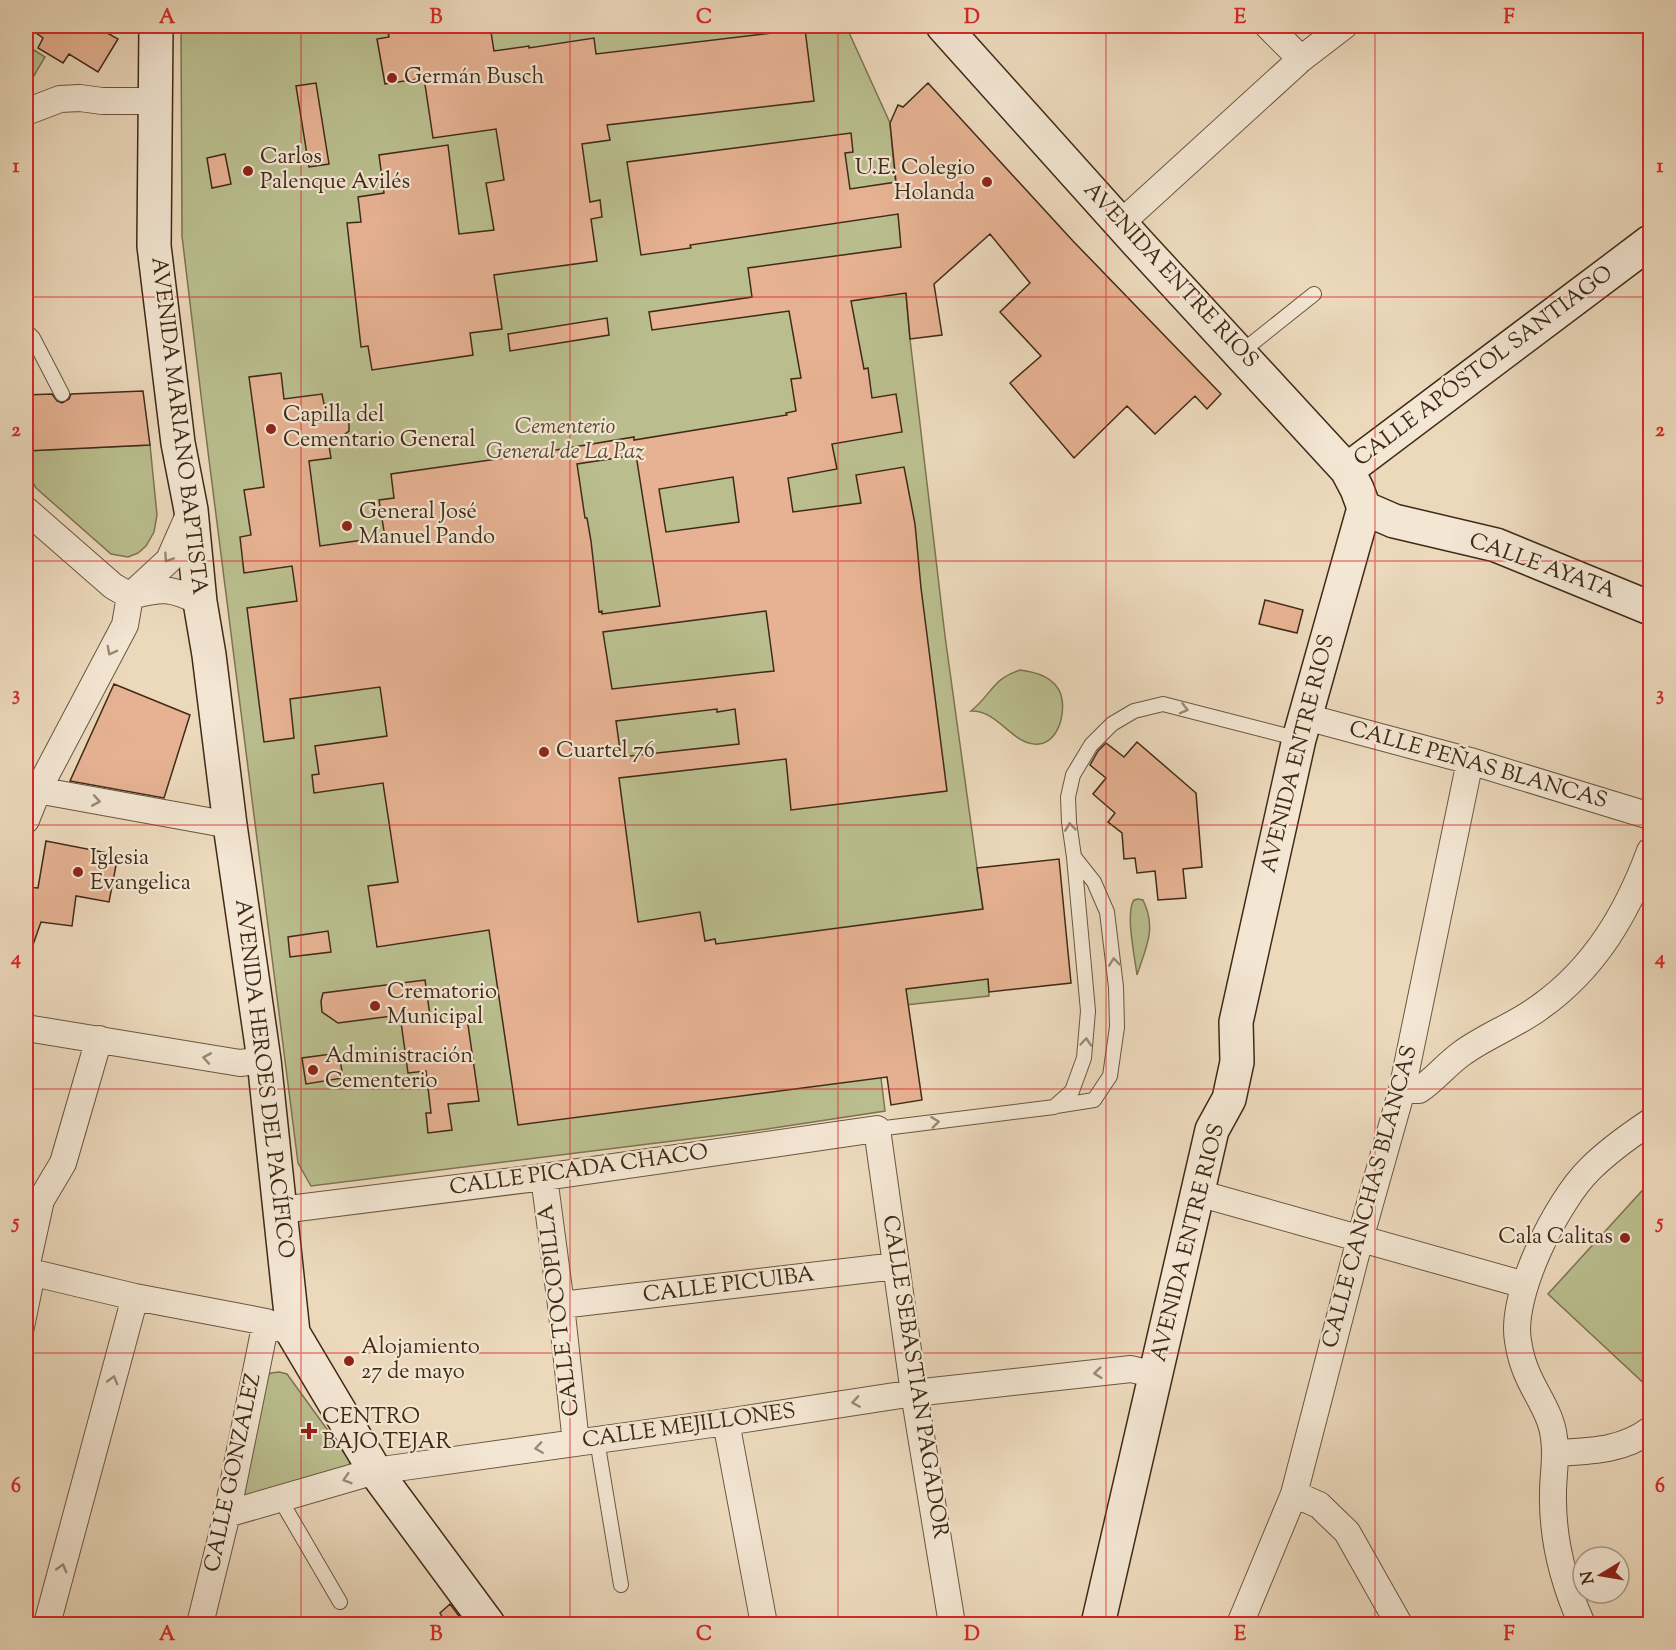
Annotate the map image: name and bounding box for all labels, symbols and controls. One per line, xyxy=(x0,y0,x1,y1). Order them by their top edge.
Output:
text: A xyxy=(159,4,176,33)
text: B xyxy=(430,4,443,33)
text: C xyxy=(696,4,712,33)
text: D xyxy=(964,4,980,33)
text: E xyxy=(1234,4,1247,33)
text: F xyxy=(1503,4,1515,33)
place label: Germán Busch xyxy=(404,62,545,94)
marker: Germán Busch xyxy=(385,71,399,85)
place label: Carlos Palenque Avilés xyxy=(260,142,410,199)
text: 1 xyxy=(13,153,20,182)
place label: U.E. Colegio Holanda xyxy=(855,153,975,210)
text: 1 xyxy=(1657,153,1664,182)
marker: Carlos Palenque Avilés xyxy=(241,164,255,178)
marker: U.E. Colegio Holanda xyxy=(980,175,994,189)
street label: AVENIDA ENTRE RIOS xyxy=(1075,176,1265,376)
street label: AVENIDA MARIANO BAPTISTA xyxy=(141,255,215,597)
street label: CALLE APÓSTOL SANTIAGO xyxy=(1347,258,1620,475)
place label: Capilla del Cementario General xyxy=(283,400,476,457)
park label: Cementerio General de La Paz xyxy=(486,412,644,469)
text: 2 xyxy=(11,417,21,446)
text: 2 xyxy=(1655,417,1665,446)
marker: Capilla del Cementario General xyxy=(264,422,278,436)
place label: General José Manuel Pando xyxy=(359,497,495,554)
marker: General José Manuel Pando xyxy=(340,519,354,533)
street label: CALLE AYATA xyxy=(1464,526,1620,608)
one-way arrow xyxy=(163,552,175,562)
street label: AVENIDA ENTRE RIOS xyxy=(1254,632,1344,876)
one-way arrow xyxy=(107,645,119,656)
text: 3 xyxy=(12,681,20,710)
text: 3 xyxy=(1656,681,1664,710)
one-way arrow xyxy=(1179,702,1189,715)
street label: CALLE PEÑAS BLANCAS xyxy=(1345,713,1611,818)
place label: Cuartel 76 xyxy=(556,736,655,768)
marker: Cuartel 76 xyxy=(537,745,551,759)
one-way arrow xyxy=(90,794,100,807)
one-way arrow xyxy=(1064,823,1077,832)
place label: Iglesia Evangelica xyxy=(90,843,191,900)
marker: Iglesia Evangelica xyxy=(71,865,85,879)
street label: AVENIDA HEROES DEL PACÍFICO xyxy=(225,897,302,1261)
text: 4 xyxy=(10,945,21,974)
text: 4 xyxy=(1654,945,1665,974)
one-way arrow xyxy=(1108,957,1121,966)
place label: Crematorio Municipal xyxy=(387,977,497,1034)
marker: Crematorio Municipal xyxy=(368,999,382,1013)
one-way arrow xyxy=(1079,1038,1092,1047)
place label: Administración Cementerio xyxy=(325,1041,473,1098)
street label: CALLE CANCHAS BLANCAS xyxy=(1315,1042,1427,1352)
one-way arrow xyxy=(202,1052,211,1064)
marker: Administración Cementerio xyxy=(306,1063,320,1077)
one-way arrow xyxy=(930,1116,940,1129)
street label: AVENIDA ENTRE RIOS xyxy=(1144,1121,1234,1365)
street label: CALLE PICADA CHACO xyxy=(448,1137,710,1205)
street label: CALLE TOCOPILLA xyxy=(531,1202,589,1418)
text: 5 xyxy=(11,1209,20,1238)
text: 5 xyxy=(1655,1209,1664,1238)
street label: CALLE SEBASTIAN PAGADOR xyxy=(873,1213,955,1541)
place label: Cala Calitas xyxy=(1498,1222,1613,1254)
marker: Cala Calitas xyxy=(1618,1231,1632,1245)
street label: CALLE PICUIBA xyxy=(641,1260,817,1312)
place label: Alojamiento 27 de mayo xyxy=(361,1332,480,1389)
marker: Alojamiento 27 de mayo xyxy=(342,1354,356,1368)
one-way arrow xyxy=(1093,1366,1102,1379)
street label: CALLE GONZALEZ xyxy=(197,1371,271,1575)
one-way arrow xyxy=(105,1375,118,1385)
street label: CALLE MEJILLONES xyxy=(580,1396,798,1458)
one-way arrow xyxy=(852,1396,861,1408)
place label: CENTRO BAJO TEJAR xyxy=(322,1402,452,1459)
marker: CENTRO BAJO TEJAR xyxy=(300,1422,318,1440)
one-way arrow xyxy=(534,1441,543,1453)
one-way arrow xyxy=(342,1472,352,1484)
text: 6 xyxy=(11,1473,21,1502)
text: 6 xyxy=(1655,1473,1665,1502)
north arrow xyxy=(1571,1545,1631,1605)
one-way arrow xyxy=(55,1563,67,1574)
text: N xyxy=(1576,1569,1601,1586)
text: A xyxy=(159,1621,176,1650)
text: B xyxy=(430,1621,443,1650)
text: C xyxy=(696,1621,712,1650)
text: D xyxy=(964,1621,980,1650)
text: E xyxy=(1234,1621,1247,1650)
text: F xyxy=(1503,1621,1515,1650)

